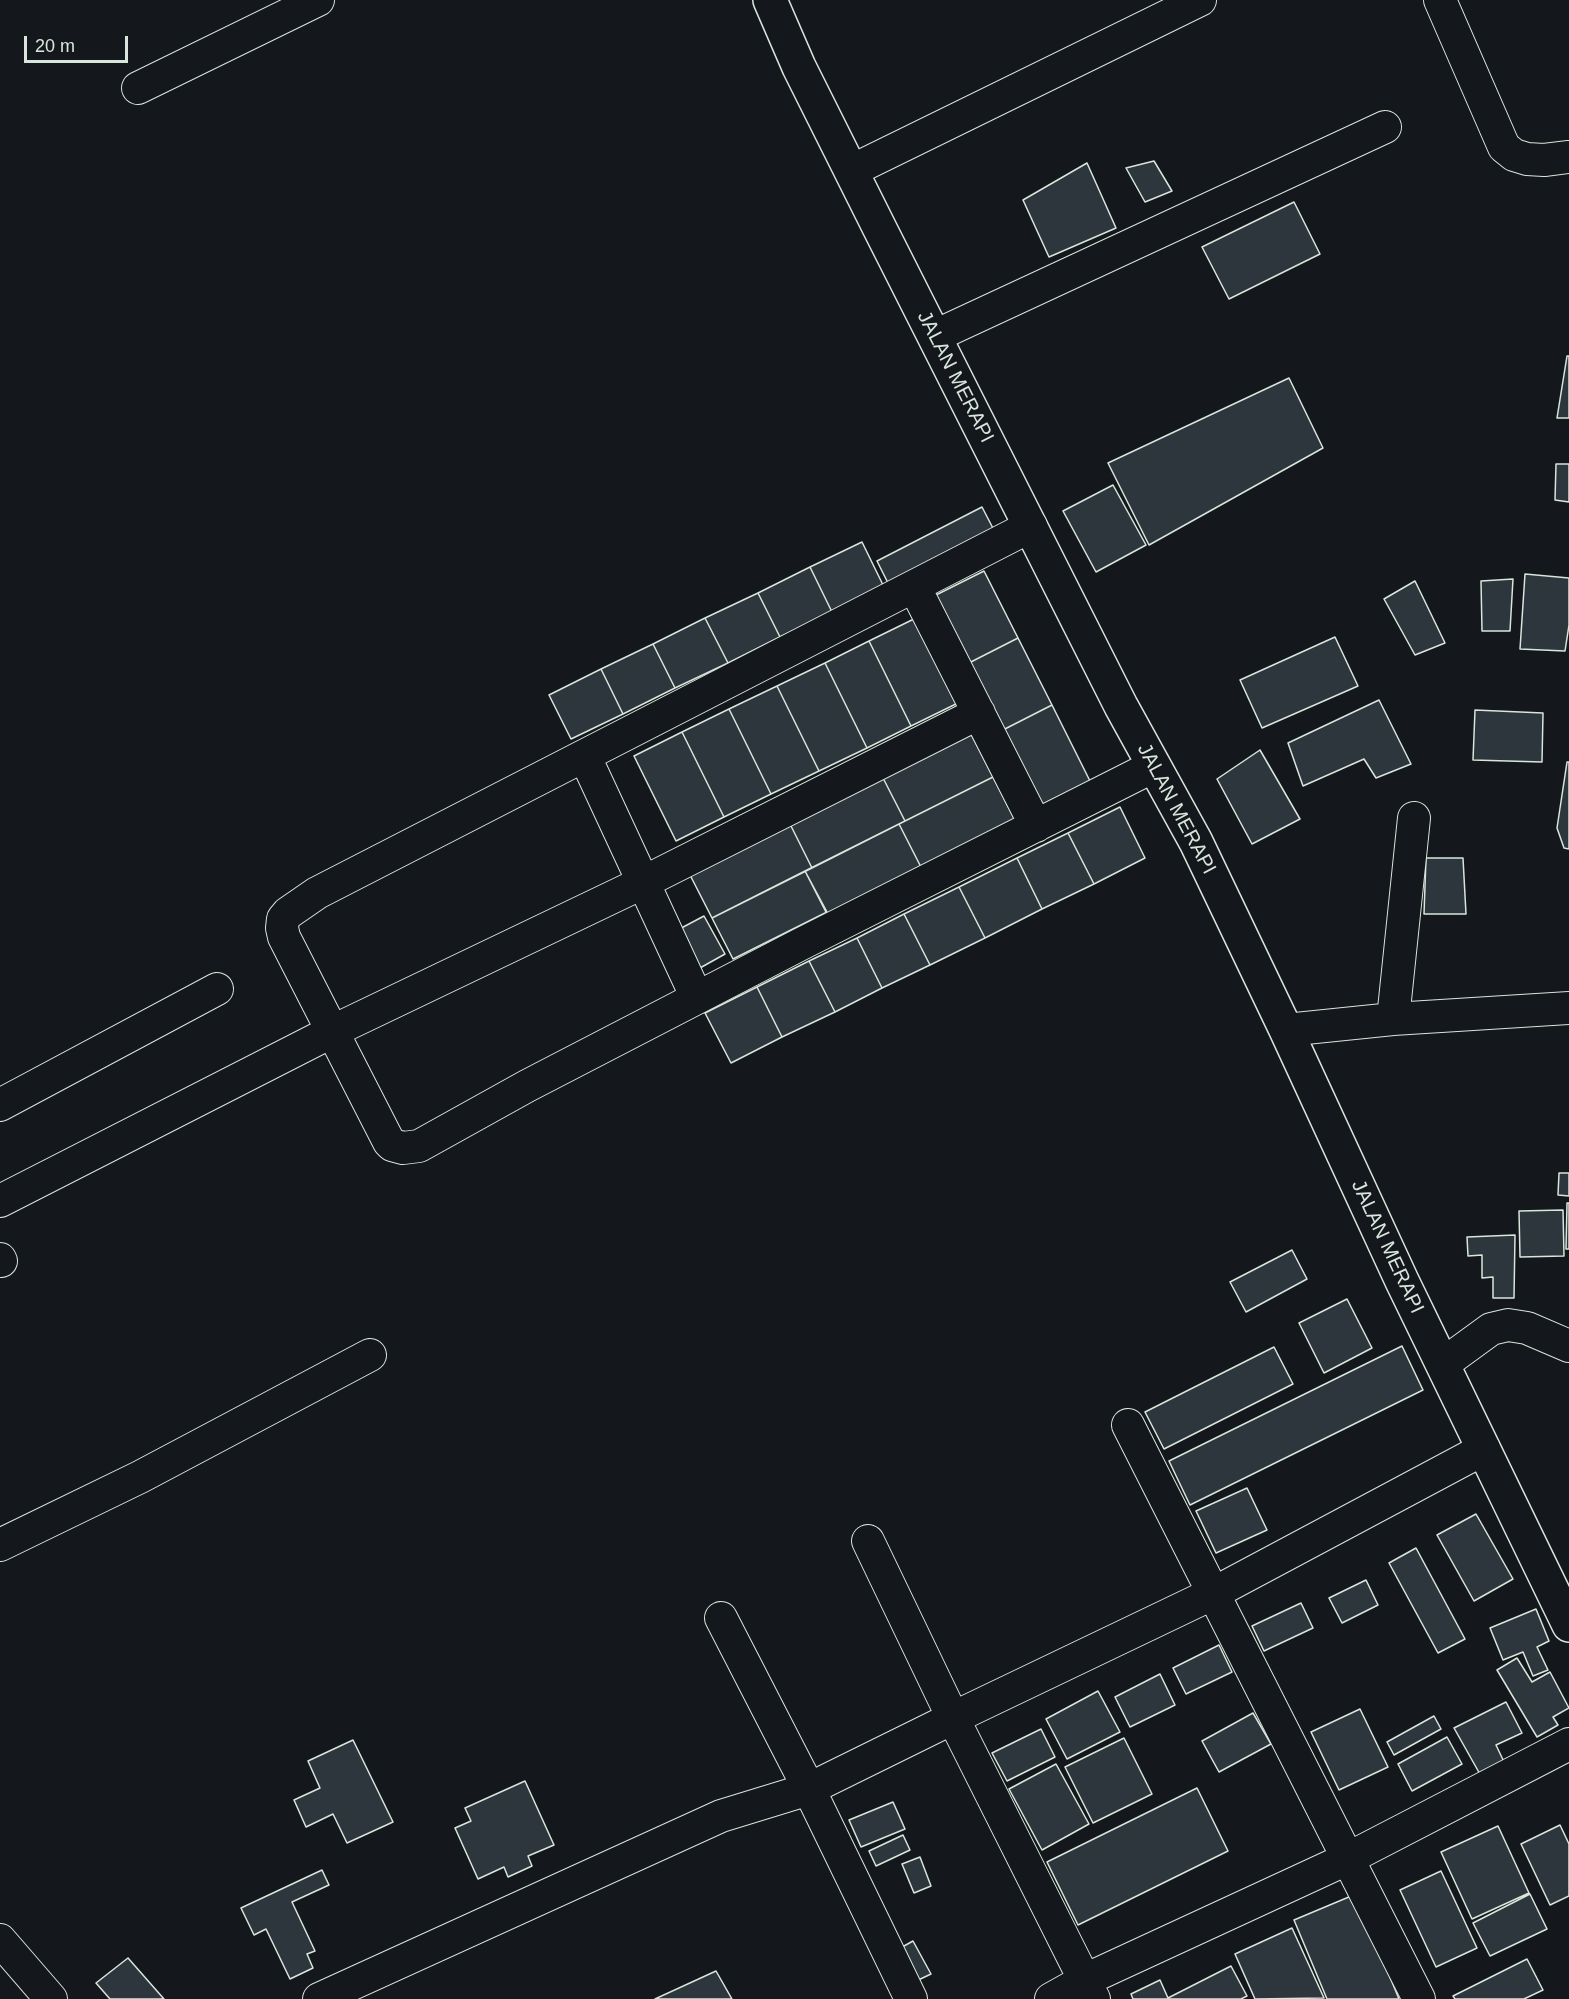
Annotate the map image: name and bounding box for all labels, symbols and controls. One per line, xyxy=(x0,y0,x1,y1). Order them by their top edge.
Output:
scale bar xyxy=(27,24,130,62)
text: 20 m xyxy=(35,36,75,56)
street label: JALAN MERAPI xyxy=(912,307,998,447)
street label: JALAN MERAPI xyxy=(1131,740,1221,878)
street label: JALAN MERAPI xyxy=(1346,1176,1428,1318)

